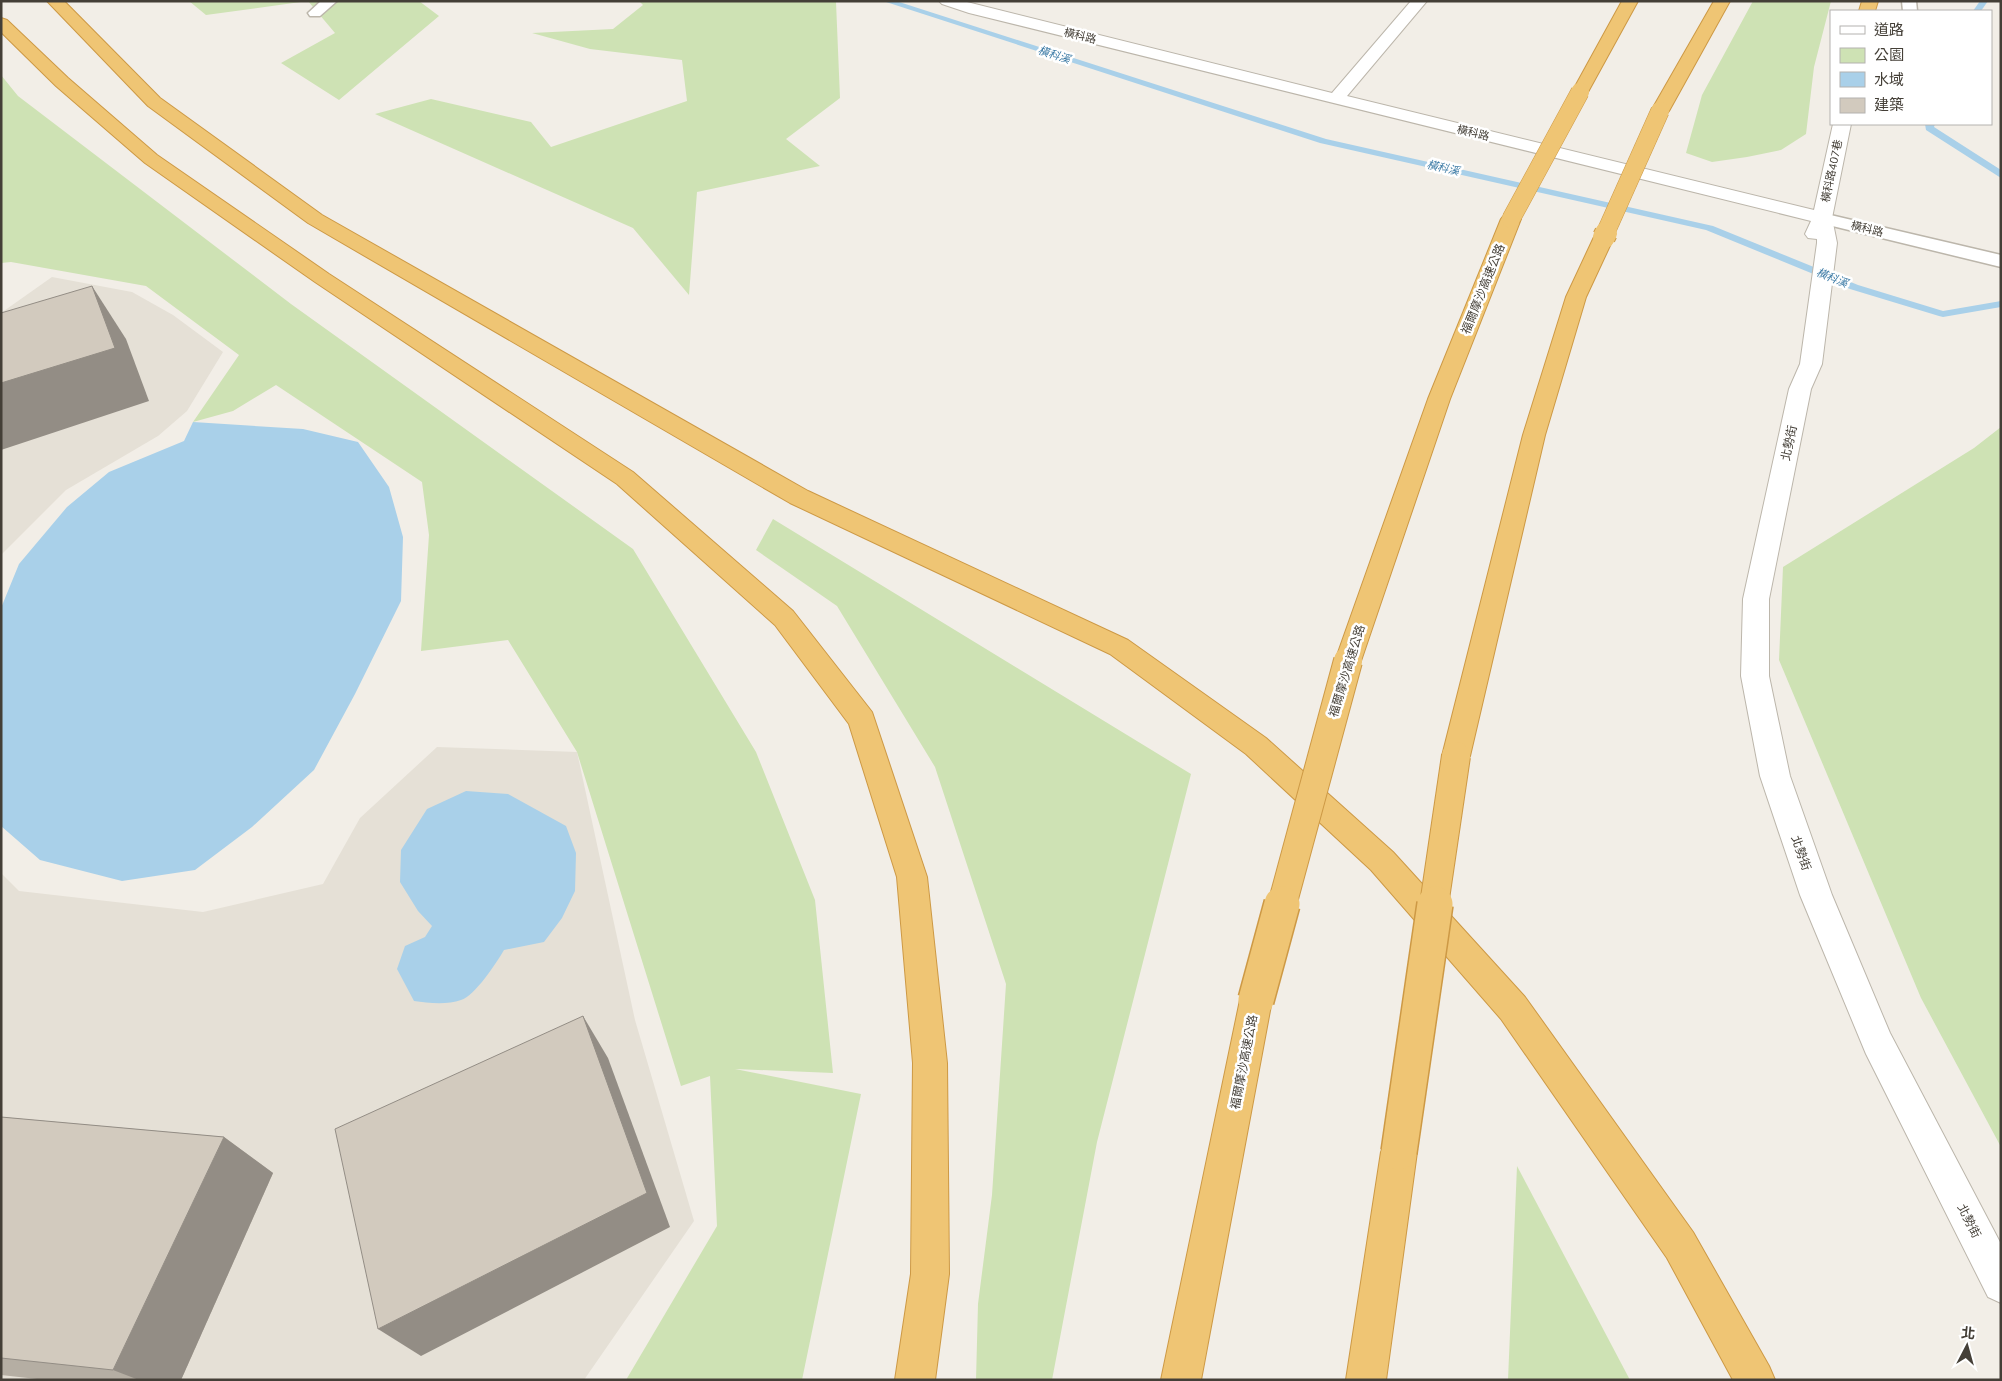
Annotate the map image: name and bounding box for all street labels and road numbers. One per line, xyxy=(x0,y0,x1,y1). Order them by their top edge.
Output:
street label: 橫科路 xyxy=(1062,25,1098,47)
street label: 橫科路 xyxy=(1455,122,1491,144)
street label: 橫科路407巷 xyxy=(1818,138,1846,204)
street label: 橫科路 xyxy=(1849,218,1885,240)
street label: 福爾摩沙高速公路 xyxy=(1458,241,1508,337)
street label: 北勢街 xyxy=(1777,424,1801,462)
street label: 福爾摩沙高速公路 xyxy=(1325,623,1369,719)
street label: 北勢街 xyxy=(1788,833,1814,873)
street label: 福爾摩沙高速公路 xyxy=(1227,1013,1261,1111)
street label: 北勢街 xyxy=(1954,1201,1984,1241)

